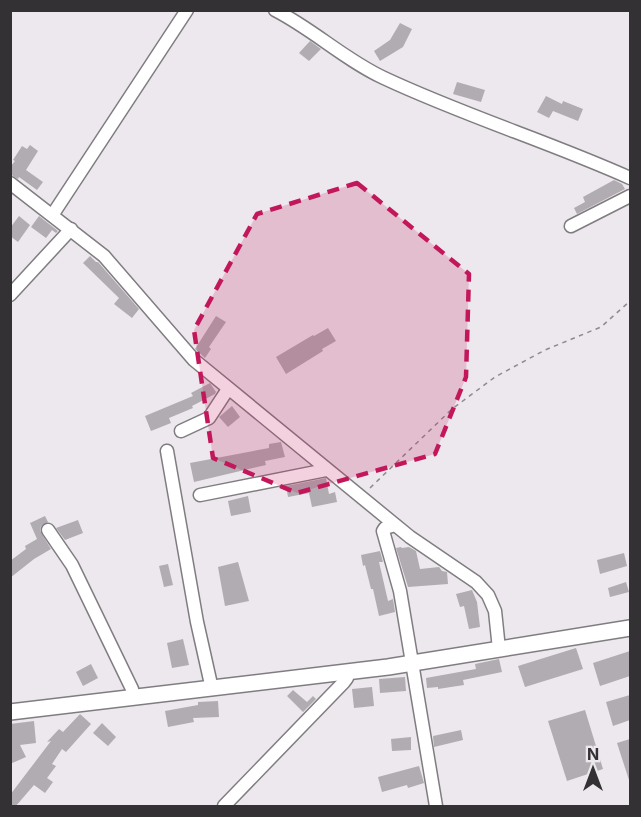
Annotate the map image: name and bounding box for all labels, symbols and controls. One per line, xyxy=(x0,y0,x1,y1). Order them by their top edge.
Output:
north arrow xyxy=(563,739,623,799)
text: N xyxy=(587,744,599,764)

